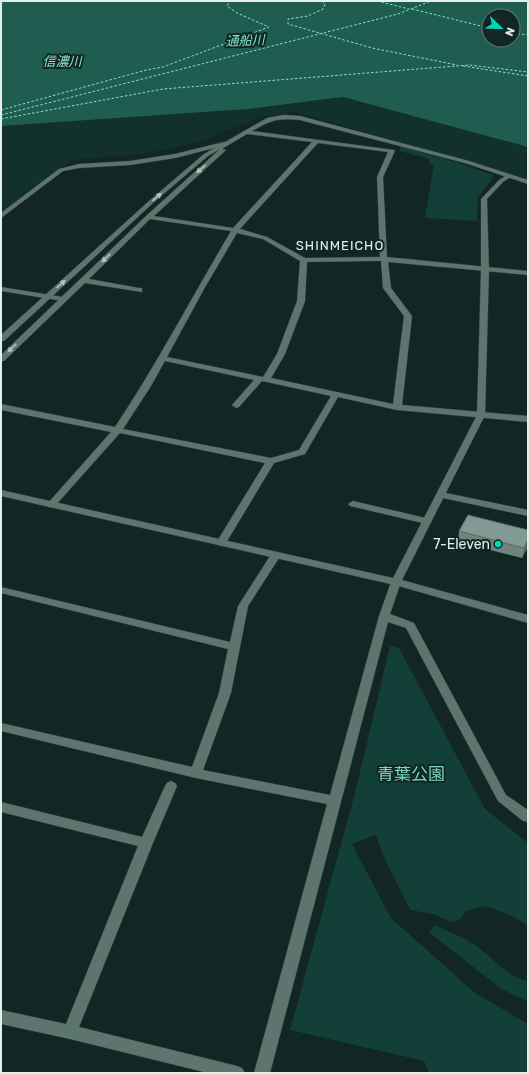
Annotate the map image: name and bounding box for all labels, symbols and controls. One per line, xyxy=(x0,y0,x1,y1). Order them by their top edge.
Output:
north arrow xyxy=(481,8,521,48)
text: N xyxy=(502,26,517,38)
water label: 通船川 xyxy=(225,32,267,49)
water label: 信濃川 xyxy=(42,54,83,69)
one-way arrow xyxy=(196,165,207,174)
one-way arrow xyxy=(152,192,162,201)
district label: SHINMEICHO xyxy=(296,238,384,253)
one-way arrow xyxy=(101,253,111,263)
one-way arrow xyxy=(56,280,66,289)
one-way arrow xyxy=(8,343,17,352)
place label: 7-Eleven xyxy=(433,536,490,553)
marker: 7-Eleven xyxy=(493,539,503,549)
park label: 青葉公園 xyxy=(377,764,445,784)

